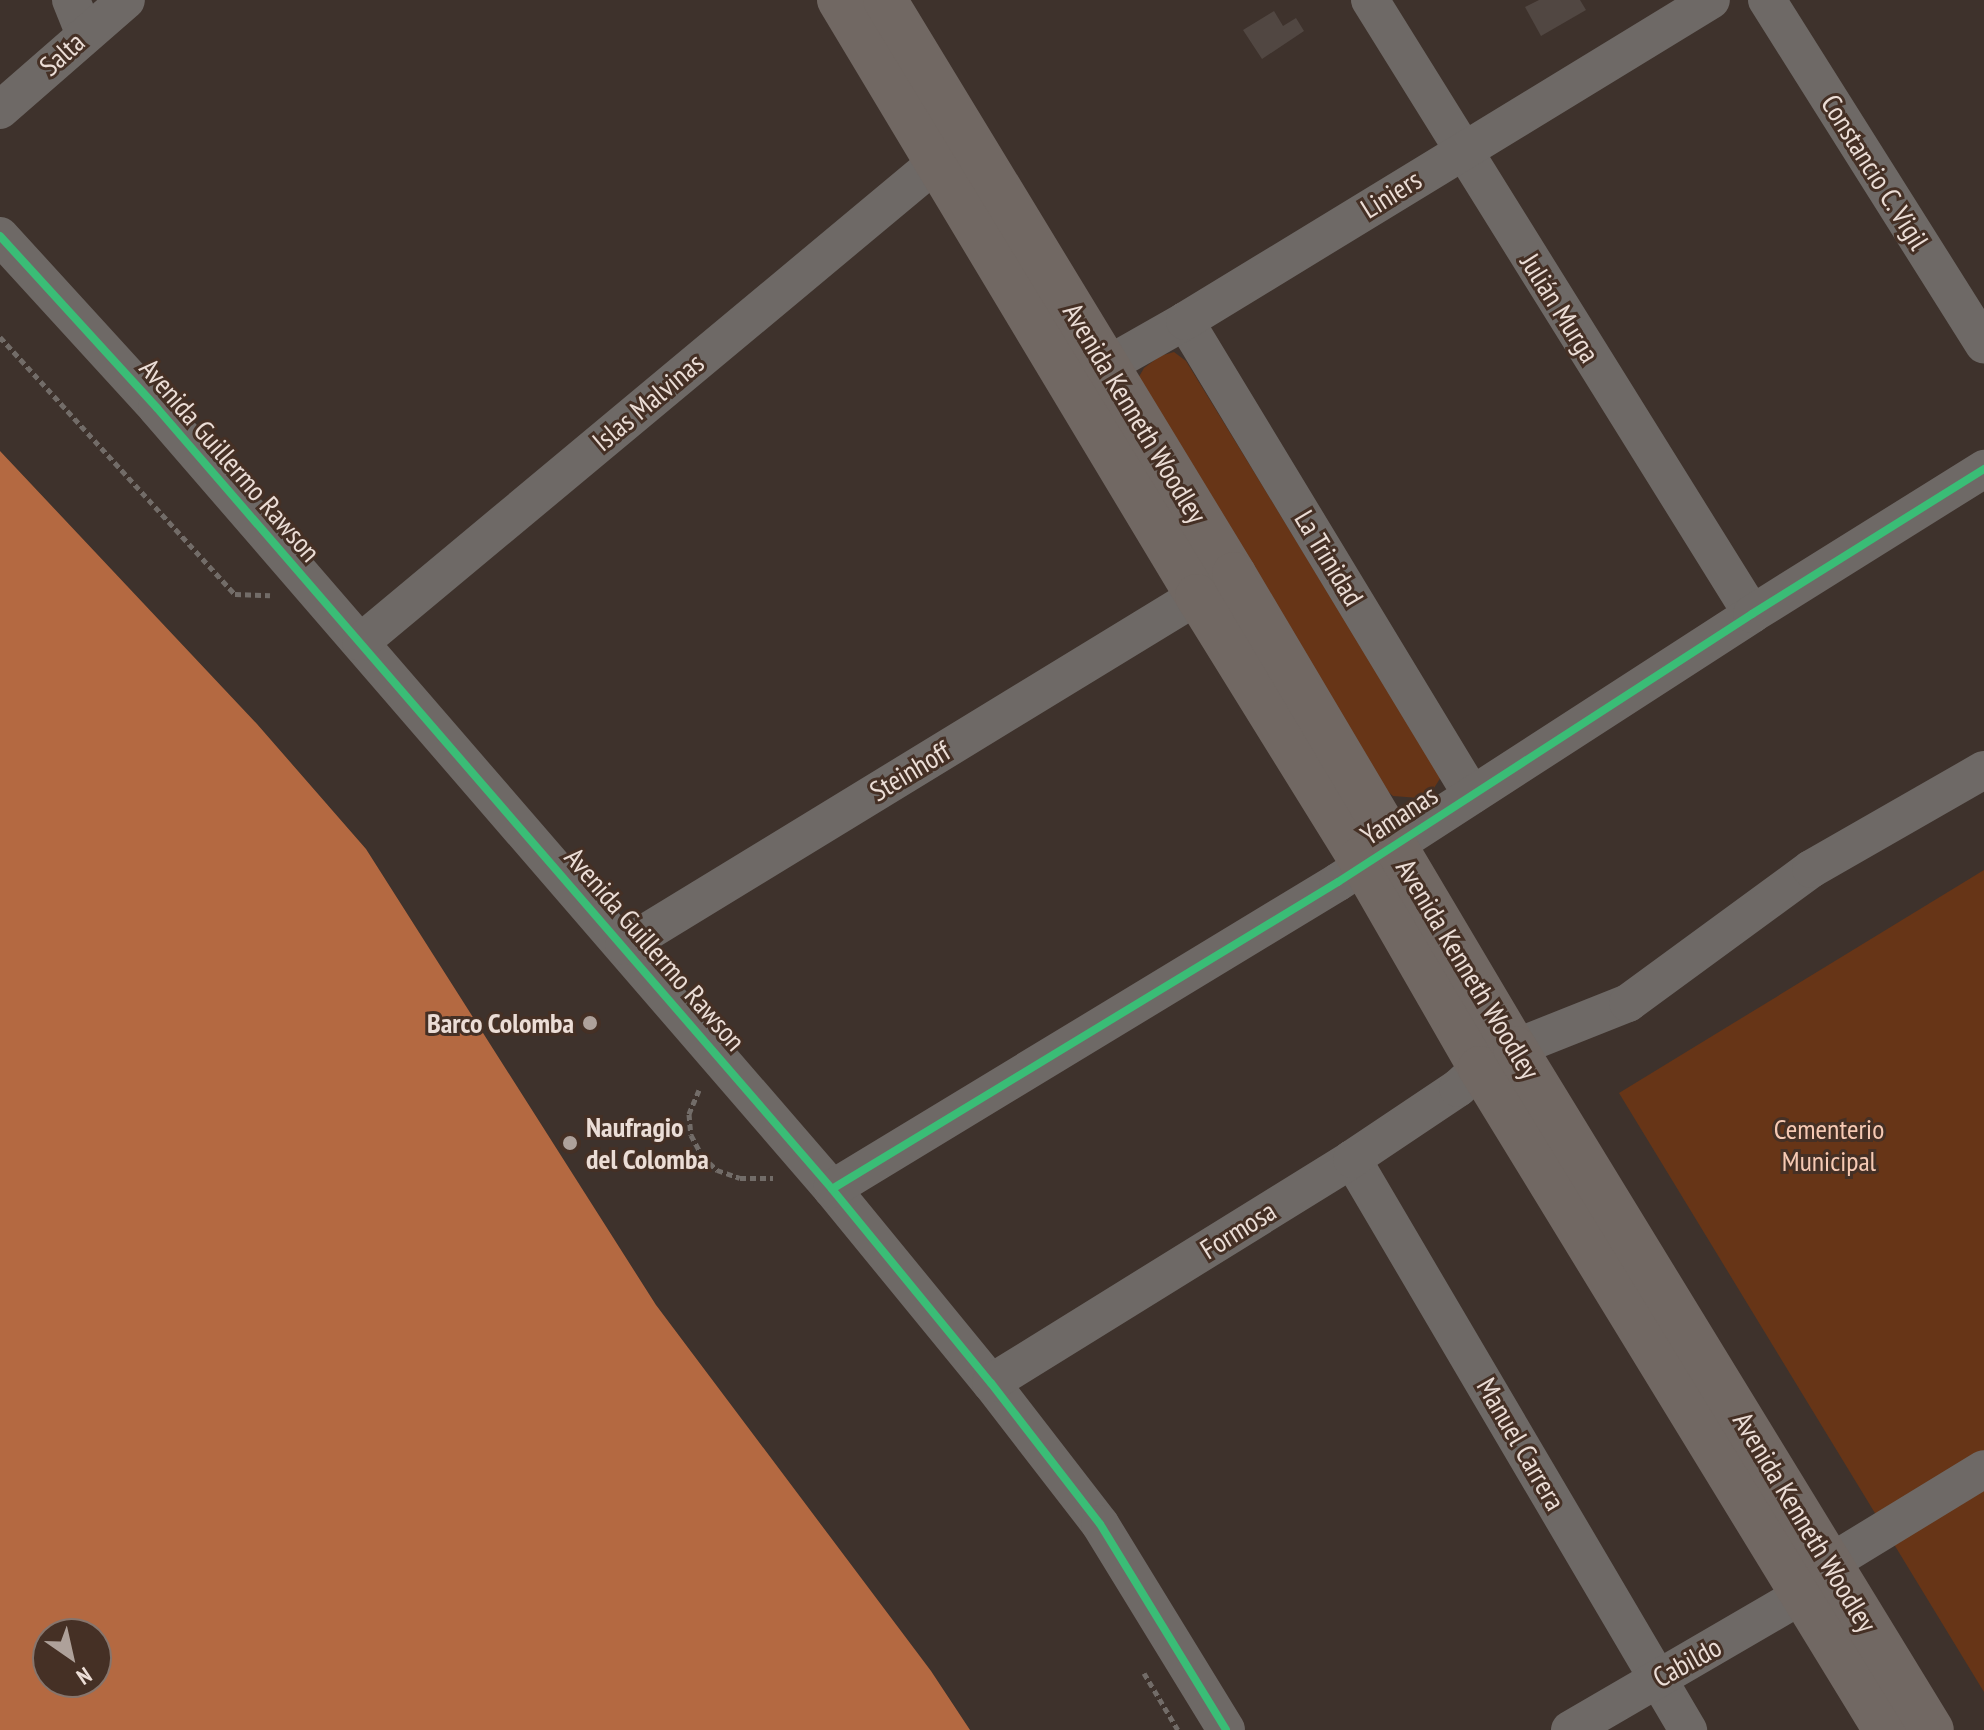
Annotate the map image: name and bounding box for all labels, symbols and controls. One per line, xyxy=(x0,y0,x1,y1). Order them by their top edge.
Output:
street label: Salta xyxy=(33,25,91,83)
street label: Constancio C. Vigil xyxy=(1813,87,1937,257)
street label: Liniers xyxy=(1355,163,1427,225)
street label: Julián Murga xyxy=(1513,247,1607,369)
street label: Avenida Kenneth Woodley xyxy=(1056,297,1214,529)
street label: Islas Malvinas xyxy=(586,346,710,458)
street label: Avenida Guillermo Rawson xyxy=(133,352,327,568)
street label: La Trinidad xyxy=(1287,504,1371,612)
street label: Steinhoff xyxy=(864,734,956,808)
street label: Yamanas xyxy=(1354,778,1444,852)
street label: Avenida Guillermo Rawson xyxy=(558,841,752,1057)
street label: Avenida Kenneth Woodley xyxy=(1389,853,1547,1085)
place label: Barco Colomba xyxy=(427,1006,574,1040)
marker: Barco Colomba xyxy=(581,1014,599,1032)
place label: Naufragio del Colomba xyxy=(586,1110,709,1176)
park label: Cementerio Municipal xyxy=(1774,1112,1884,1178)
marker: Naufragio del Colomba xyxy=(561,1134,579,1152)
street label: Formosa xyxy=(1194,1194,1282,1266)
street label: Manuel Carrera xyxy=(1470,1372,1572,1516)
street label: Avenida Kenneth Woodley xyxy=(1726,1406,1884,1638)
north arrow xyxy=(32,1618,112,1698)
street label: Cabildo xyxy=(1647,1630,1727,1694)
text: N xyxy=(72,1661,97,1691)

